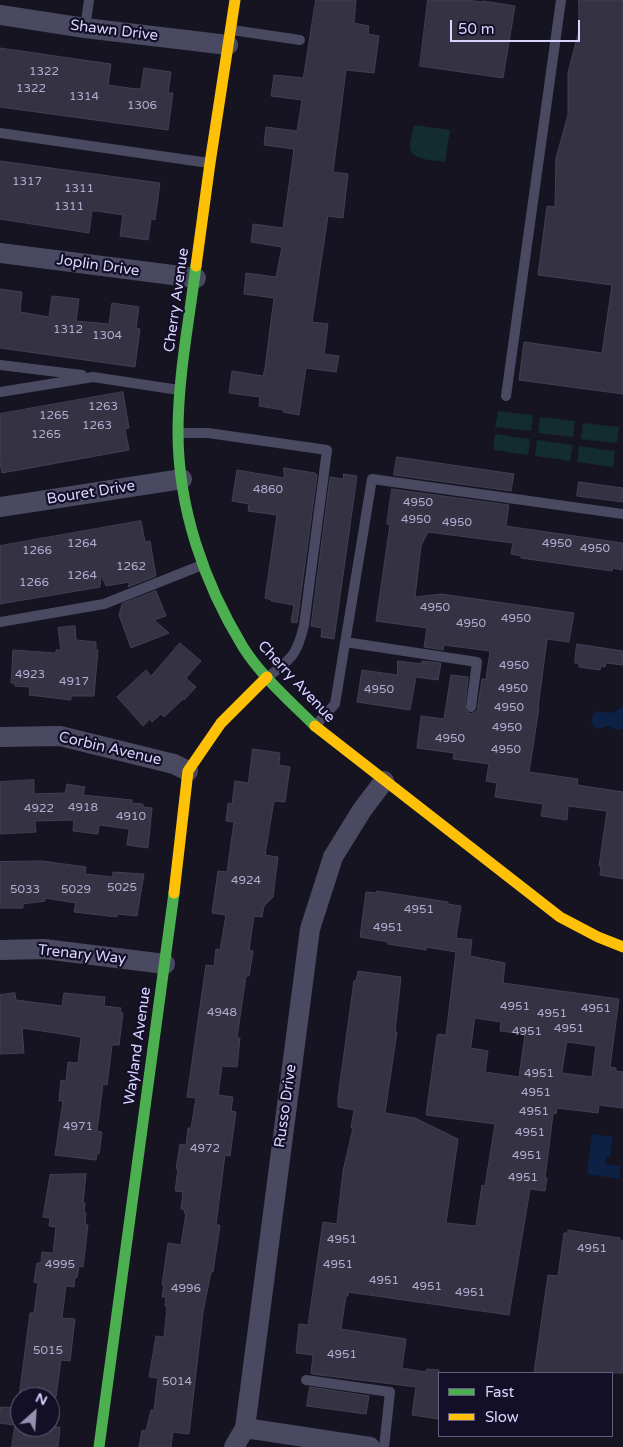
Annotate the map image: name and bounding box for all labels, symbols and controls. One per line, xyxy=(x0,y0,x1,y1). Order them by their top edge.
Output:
scale bar xyxy=(453,10,583,42)
street label: Shawn Drive xyxy=(69,17,159,45)
text: 50 m xyxy=(458,20,495,38)
house number: 1322 xyxy=(29,65,59,79)
house number: 1322 xyxy=(16,82,46,96)
house number: 1314 xyxy=(69,90,99,104)
house number: 1306 xyxy=(127,99,157,113)
house number: 1317 xyxy=(12,175,42,189)
house number: 1311 xyxy=(64,182,94,196)
house number: 1311 xyxy=(54,200,84,214)
street label: Cherry Avenue xyxy=(161,247,193,353)
street label: Joplin Drive xyxy=(56,251,140,281)
house number: 1312 xyxy=(53,323,83,337)
house number: 1304 xyxy=(92,329,122,343)
house number: 1263 xyxy=(88,400,118,414)
house number: 1265 xyxy=(39,409,69,423)
house number: 1263 xyxy=(82,419,112,433)
house number: 1265 xyxy=(31,428,61,442)
street label: Bouret Drive xyxy=(46,477,136,509)
house number: 4860 xyxy=(253,483,283,497)
house number: 4950 xyxy=(403,496,433,510)
house number: 4950 xyxy=(401,513,431,527)
house number: 4950 xyxy=(442,516,472,530)
house number: 1264 xyxy=(67,537,97,551)
house number: 4950 xyxy=(542,537,572,551)
house number: 4950 xyxy=(580,542,610,556)
house number: 1266 xyxy=(22,544,52,558)
house number: 1262 xyxy=(116,560,146,574)
house number: 1264 xyxy=(67,569,97,583)
house number: 1266 xyxy=(19,576,49,590)
house number: 4950 xyxy=(420,601,450,615)
house number: 4950 xyxy=(501,612,531,626)
house number: 4950 xyxy=(456,617,486,631)
street label: Cherry Avenue xyxy=(254,637,338,727)
house number: 4950 xyxy=(499,659,529,673)
house number: 4923 xyxy=(15,668,45,682)
house number: 4917 xyxy=(59,675,89,689)
house number: 4950 xyxy=(498,682,528,696)
house number: 4950 xyxy=(364,683,394,697)
house number: 4950 xyxy=(494,701,524,715)
house number: 4950 xyxy=(492,721,522,735)
street label: Corbin Avenue xyxy=(57,728,163,770)
house number: 4950 xyxy=(435,732,465,746)
house number: 4950 xyxy=(491,743,521,757)
house number: 4918 xyxy=(68,801,98,815)
house number: 4922 xyxy=(24,802,54,816)
house number: 4910 xyxy=(116,810,146,824)
house number: 4924 xyxy=(231,874,261,888)
house number: 5025 xyxy=(107,881,137,895)
house number: 5033 xyxy=(10,883,40,897)
house number: 5029 xyxy=(61,883,91,897)
house number: 4951 xyxy=(404,903,434,917)
house number: 4951 xyxy=(373,921,403,935)
street label: Trenary Way xyxy=(37,941,127,969)
street label: Wayland Avenue xyxy=(121,986,155,1106)
house number: 4951 xyxy=(500,1000,530,1014)
house number: 4951 xyxy=(581,1002,611,1016)
house number: 4948 xyxy=(207,1006,237,1020)
house number: 4951 xyxy=(537,1007,567,1021)
house number: 4951 xyxy=(554,1022,584,1036)
house number: 4951 xyxy=(512,1025,542,1039)
street label: Russo Drive xyxy=(271,1063,301,1149)
house number: 4951 xyxy=(524,1067,554,1081)
house number: 4951 xyxy=(521,1086,551,1100)
house number: 4951 xyxy=(519,1105,549,1119)
house number: 4971 xyxy=(63,1120,93,1134)
house number: 4951 xyxy=(515,1126,545,1140)
house number: 4972 xyxy=(190,1142,220,1156)
house number: 4951 xyxy=(512,1149,542,1163)
house number: 4951 xyxy=(508,1171,538,1185)
house number: 4951 xyxy=(327,1233,357,1247)
house number: 4951 xyxy=(577,1242,607,1256)
house number: 4995 xyxy=(45,1258,75,1272)
house number: 4951 xyxy=(323,1258,353,1272)
house number: 4951 xyxy=(369,1274,399,1288)
house number: 4951 xyxy=(412,1280,442,1294)
house number: 4996 xyxy=(171,1282,201,1296)
house number: 4951 xyxy=(455,1286,485,1300)
house number: 5015 xyxy=(33,1344,63,1358)
house number: 4951 xyxy=(327,1348,357,1362)
legend xyxy=(438,1372,613,1437)
house number: 5014 xyxy=(162,1375,192,1389)
text: Fast xyxy=(485,1383,514,1401)
north arrow xyxy=(10,1387,60,1437)
text: N xyxy=(33,1389,50,1409)
text: Slow xyxy=(485,1408,519,1426)

